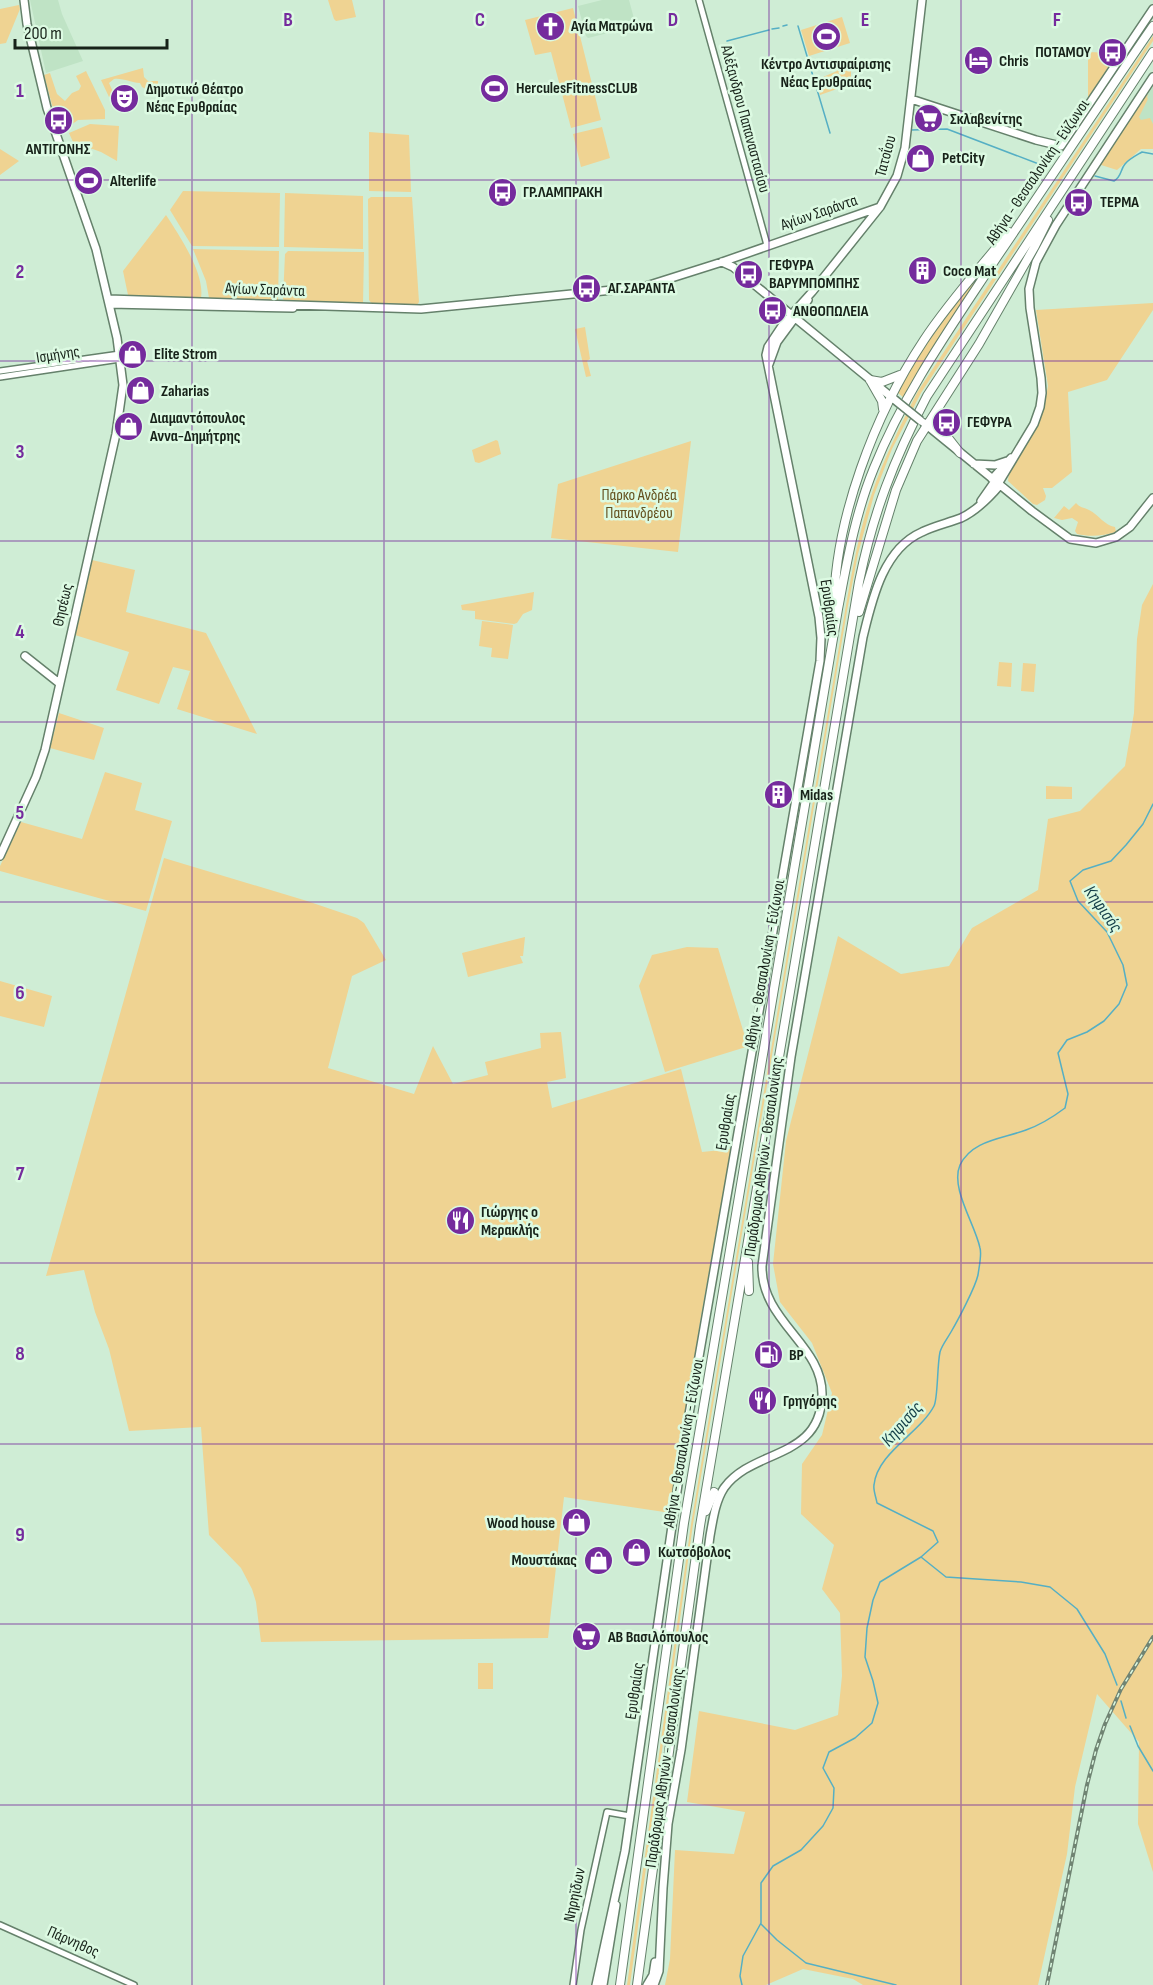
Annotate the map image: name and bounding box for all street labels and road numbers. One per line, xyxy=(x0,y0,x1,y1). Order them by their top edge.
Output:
street label: Αλέξανδρου Παπαναστασίου xyxy=(716,42,774,195)
street label: Αθήνα - Θεσσαλονίκη - Εύζωνοι xyxy=(982,96,1094,249)
street label: Τατοΐου xyxy=(871,133,901,179)
street label: Αγίων Σαράντα xyxy=(777,191,860,235)
street label: Αγίων Σαράντα xyxy=(224,279,306,301)
street label: Ισμήνης xyxy=(35,342,81,368)
street label: Ερυθραίας xyxy=(816,578,842,638)
street label: Θησέως xyxy=(49,582,77,628)
street label: Αθήνα - Θεσσαλονίκη - Εύζωνοι xyxy=(741,878,789,1051)
street label: Παράδρομος Αθηνών - Θεσσαλονίκης xyxy=(741,1056,787,1258)
street label: Ερυθραίας xyxy=(712,1092,740,1152)
street label: Αθήνα - Θεσσαλονίκη - Εύζωνοι xyxy=(660,1357,708,1530)
street label: Ερυθραίας xyxy=(622,1661,648,1721)
street label: Παράδρομος Αθηνών - Θεσσαλονίκης xyxy=(642,1667,688,1869)
street label: Νηρηϊδων xyxy=(560,1866,590,1924)
street label: Πάρνηθος xyxy=(44,1922,102,1962)

